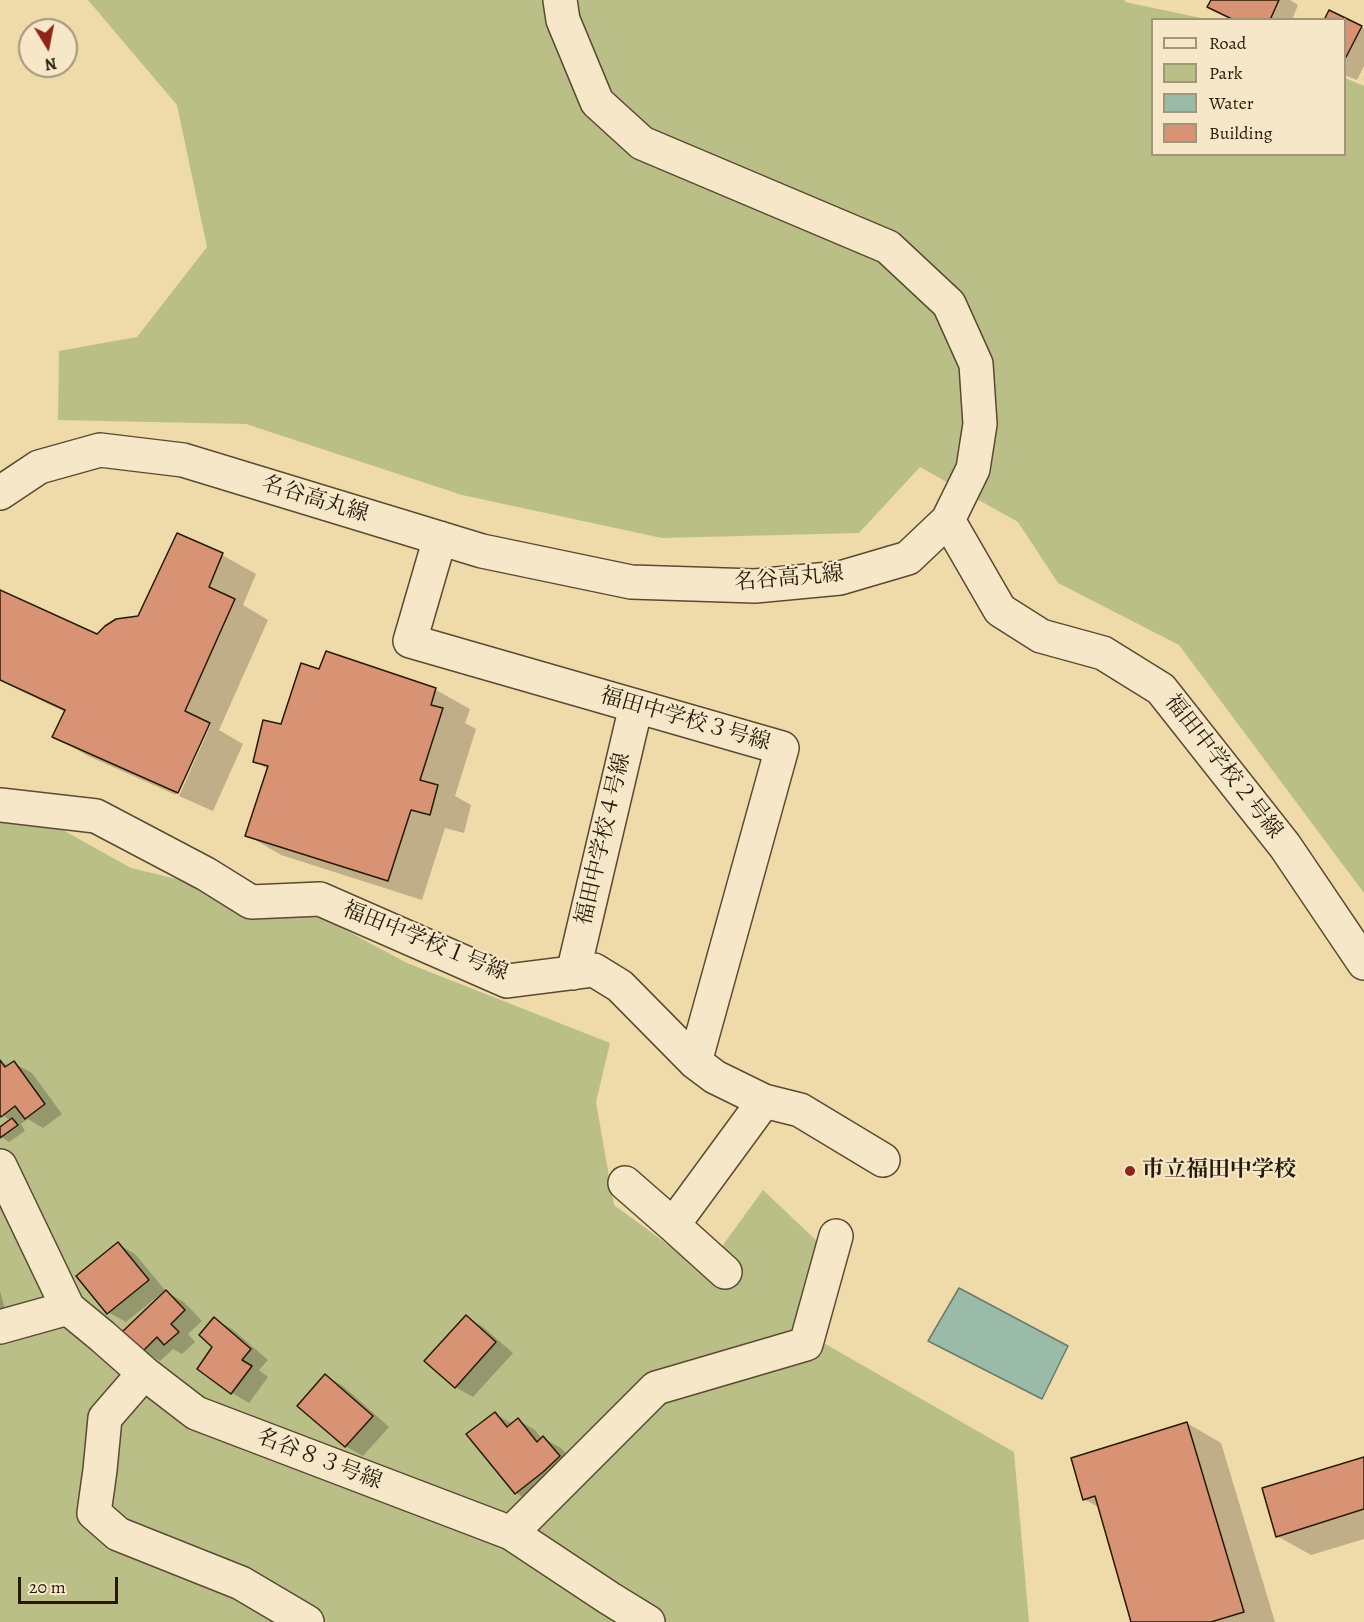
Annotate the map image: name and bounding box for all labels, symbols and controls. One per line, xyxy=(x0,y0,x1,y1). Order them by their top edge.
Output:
north arrow xyxy=(18,18,78,78)
legend xyxy=(1151,18,1346,156)
text: Road xyxy=(1209,31,1246,55)
text: N xyxy=(43,52,58,76)
text: Park xyxy=(1209,61,1243,85)
text: Water xyxy=(1209,91,1254,115)
text: Building xyxy=(1209,121,1273,145)
street label: 名谷高丸線 xyxy=(259,471,371,529)
street label: 名谷高丸線 xyxy=(733,561,845,597)
street label: 福田中学校３号線 xyxy=(597,683,773,757)
street label: 福田中学校２号線 xyxy=(1158,690,1288,844)
street label: 福田中学校４号線 xyxy=(571,750,637,928)
street label: 福田中学校１号線 xyxy=(338,897,512,987)
place label: 市立福田中学校 xyxy=(1142,1158,1296,1184)
marker: 市立福田中学校 xyxy=(1123,1164,1137,1178)
street label: 名谷８３号線 xyxy=(253,1424,385,1496)
scale bar xyxy=(21,1565,122,1603)
text: 20 m xyxy=(29,1575,66,1599)

